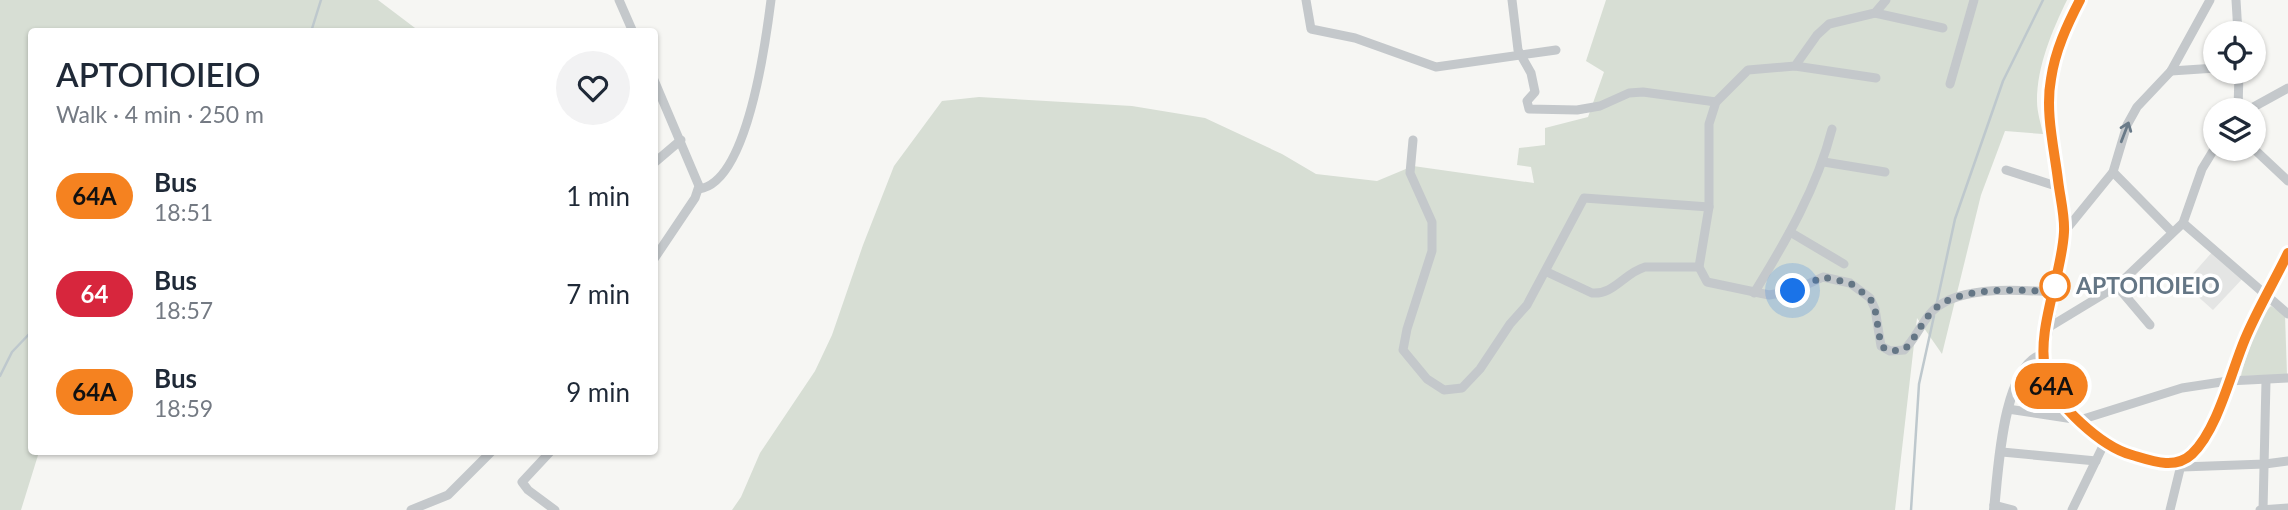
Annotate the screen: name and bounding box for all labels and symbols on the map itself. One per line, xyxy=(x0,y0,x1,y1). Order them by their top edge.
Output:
one-way arrow xyxy=(2119,122,2132,144)
marker: ΑΡΤΟΠΟΙΕΙΟ xyxy=(2040,271,2070,301)
place label: ΑΡΤΟΠΟΙΕΙΟ xyxy=(2075,271,2220,299)
your location xyxy=(1775,273,1810,308)
line badge: 64Α xyxy=(2011,363,2091,409)

